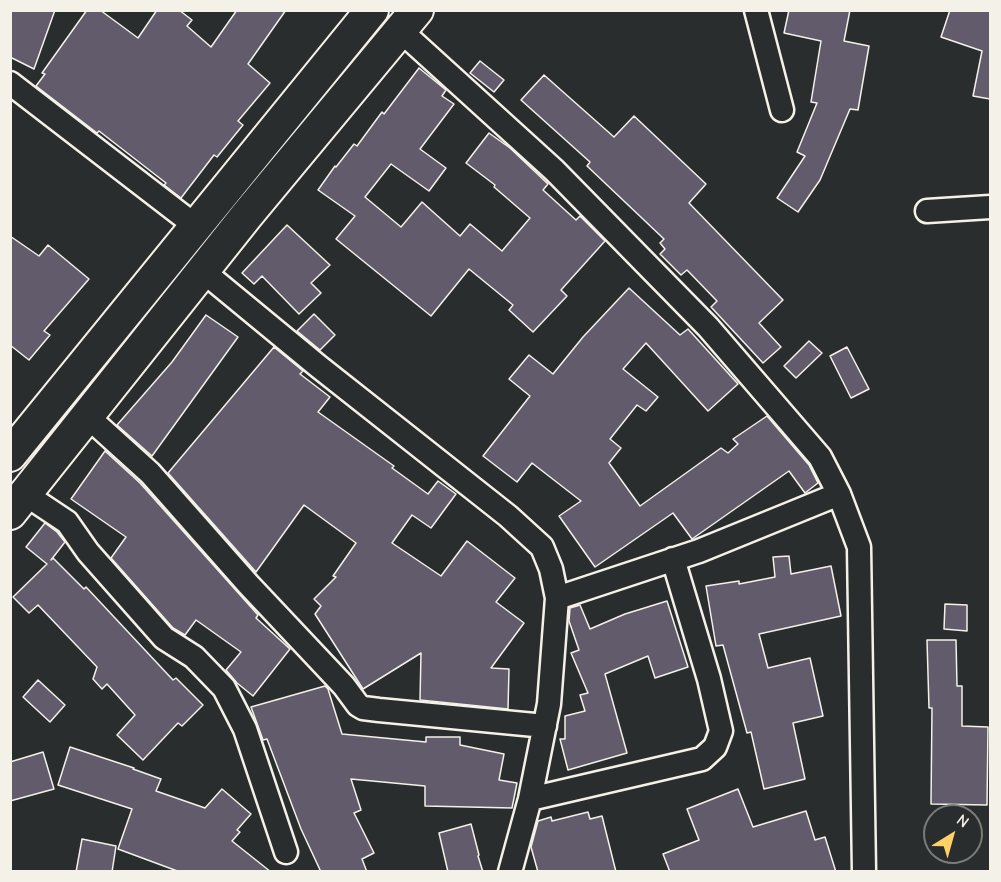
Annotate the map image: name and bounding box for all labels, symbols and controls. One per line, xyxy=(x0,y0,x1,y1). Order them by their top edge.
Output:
north arrow xyxy=(923,804,983,864)
text: N xyxy=(953,811,972,832)

